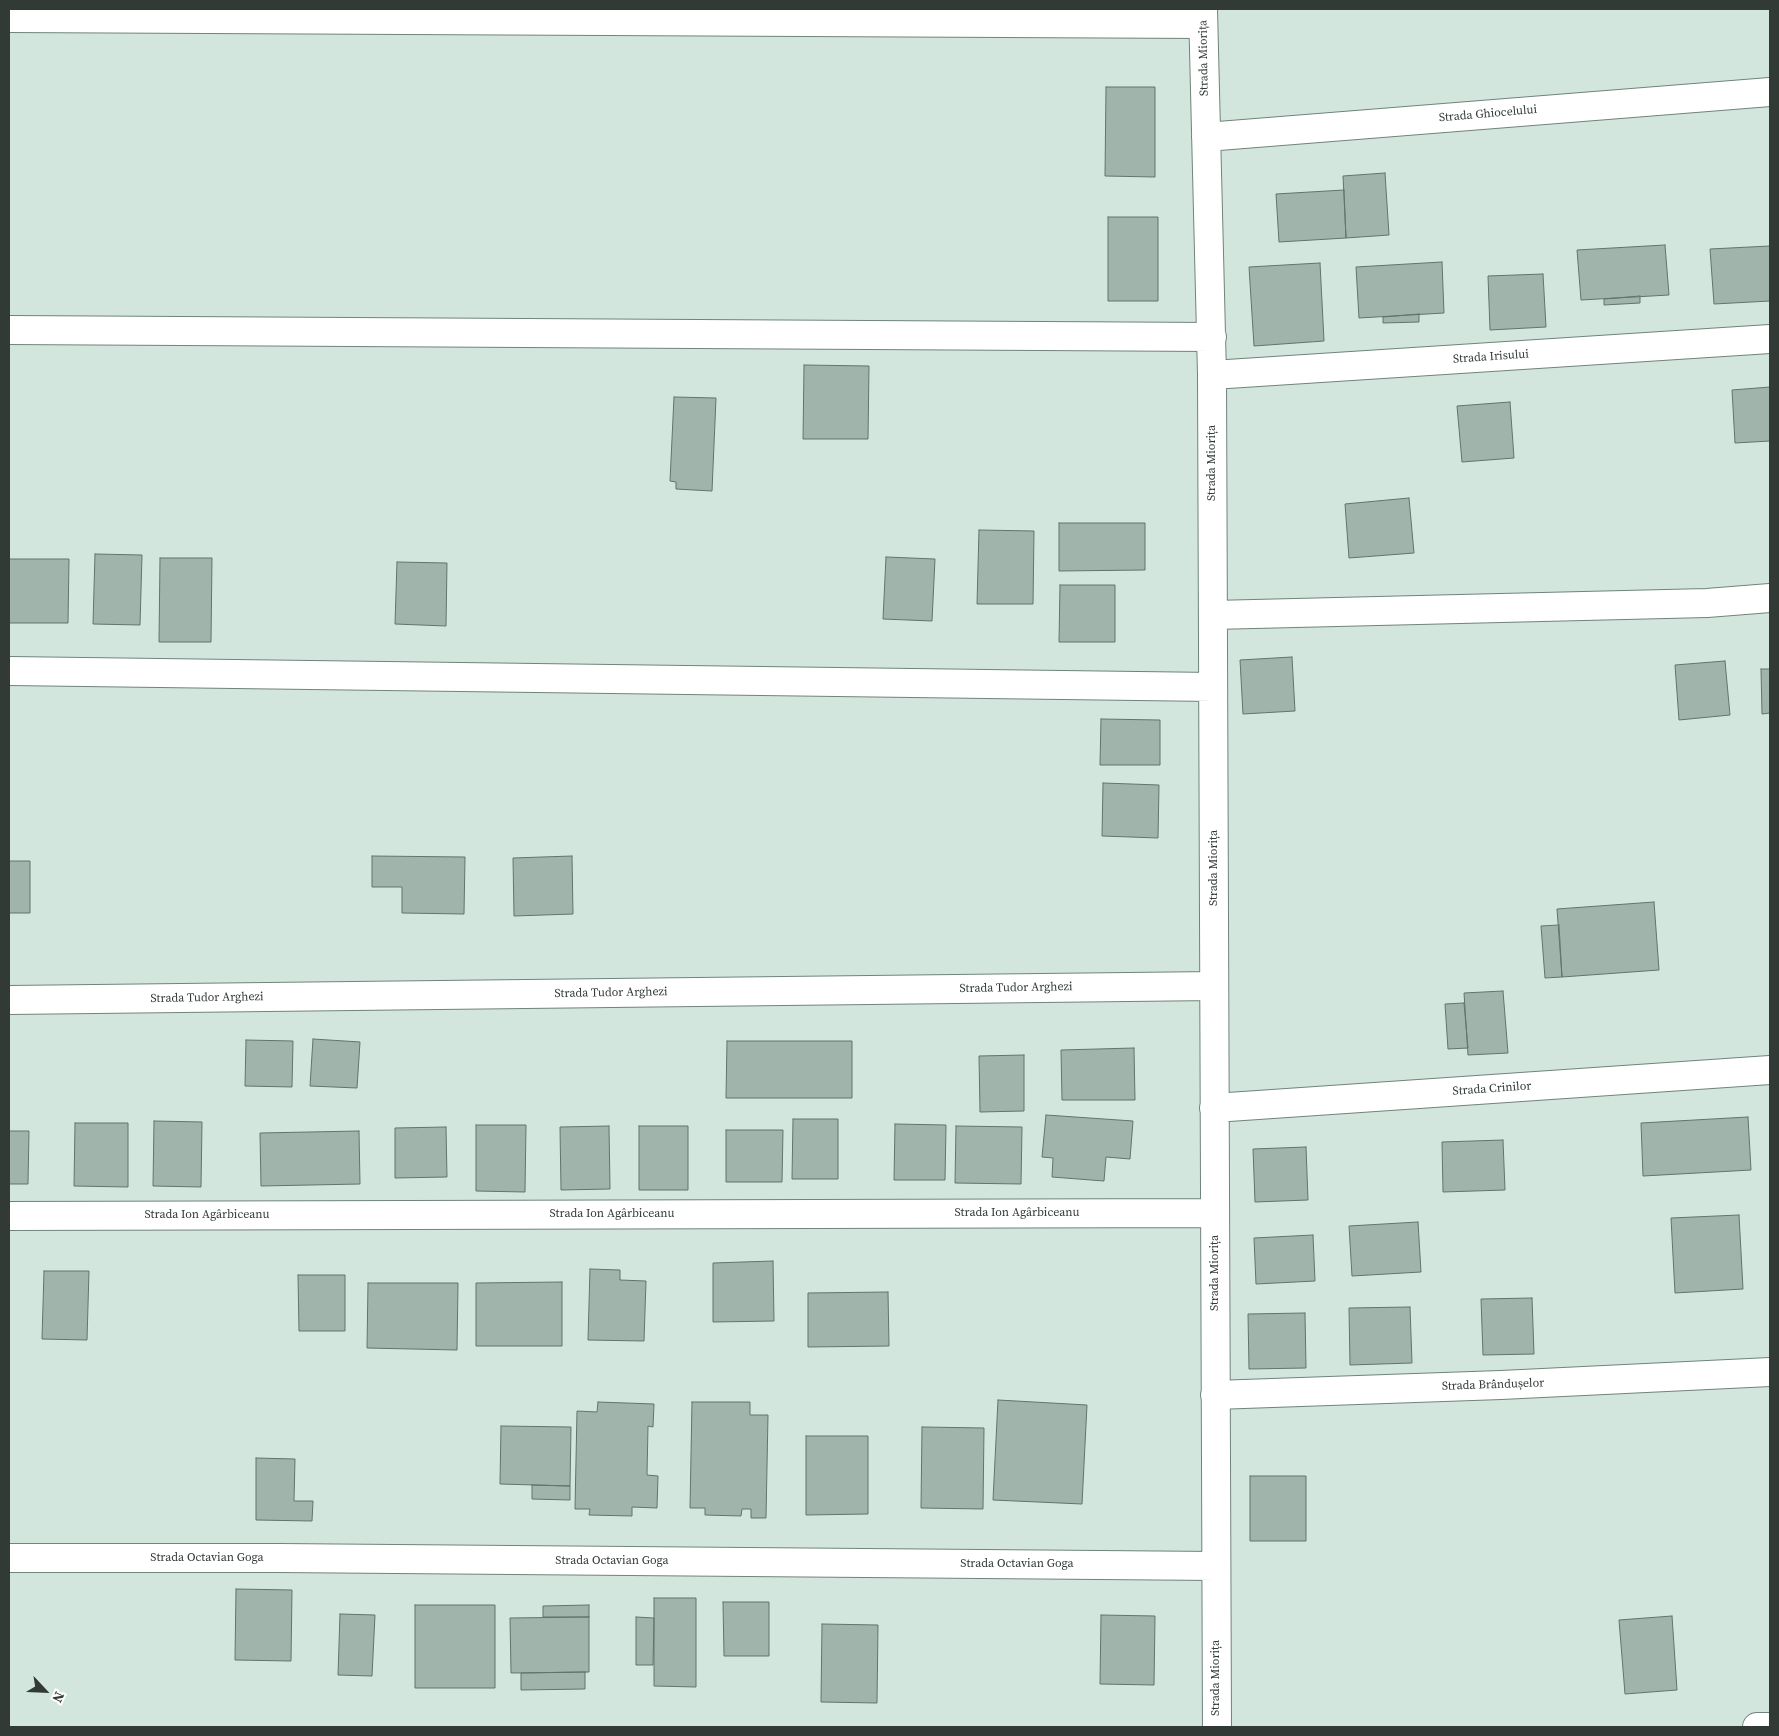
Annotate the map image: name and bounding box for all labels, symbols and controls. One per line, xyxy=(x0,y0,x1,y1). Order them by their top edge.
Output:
street label: Strada Miorița xyxy=(1196,20,1212,96)
street label: Strada Ghiocelului xyxy=(1438,103,1538,125)
street label: Strada Irisului xyxy=(1453,347,1529,367)
street label: Strada Miorița xyxy=(1205,425,1219,501)
street label: Strada Miorița xyxy=(1207,830,1221,906)
street label: Strada Tudor Arghezi xyxy=(959,980,1073,996)
street label: Strada Tudor Arghezi xyxy=(554,985,668,1001)
street label: Strada Tudor Arghezi xyxy=(150,990,264,1006)
street label: Strada Crinilor xyxy=(1452,1079,1532,1099)
street label: Strada Ion Agârbiceanu xyxy=(955,1206,1079,1220)
street label: Strada Ion Agârbiceanu xyxy=(550,1207,674,1221)
street label: Strada Ion Agârbiceanu xyxy=(145,1208,269,1222)
street label: Strada Miorița xyxy=(1208,1235,1222,1311)
street label: Strada Brândușelor xyxy=(1442,1376,1544,1394)
street label: Strada Octavian Goga xyxy=(150,1551,264,1565)
street label: Strada Octavian Goga xyxy=(555,1554,669,1568)
street label: Strada Octavian Goga xyxy=(960,1557,1074,1571)
street label: Strada Miorița xyxy=(1209,1640,1223,1716)
north arrow xyxy=(20,1666,70,1716)
text: N xyxy=(47,1688,70,1706)

